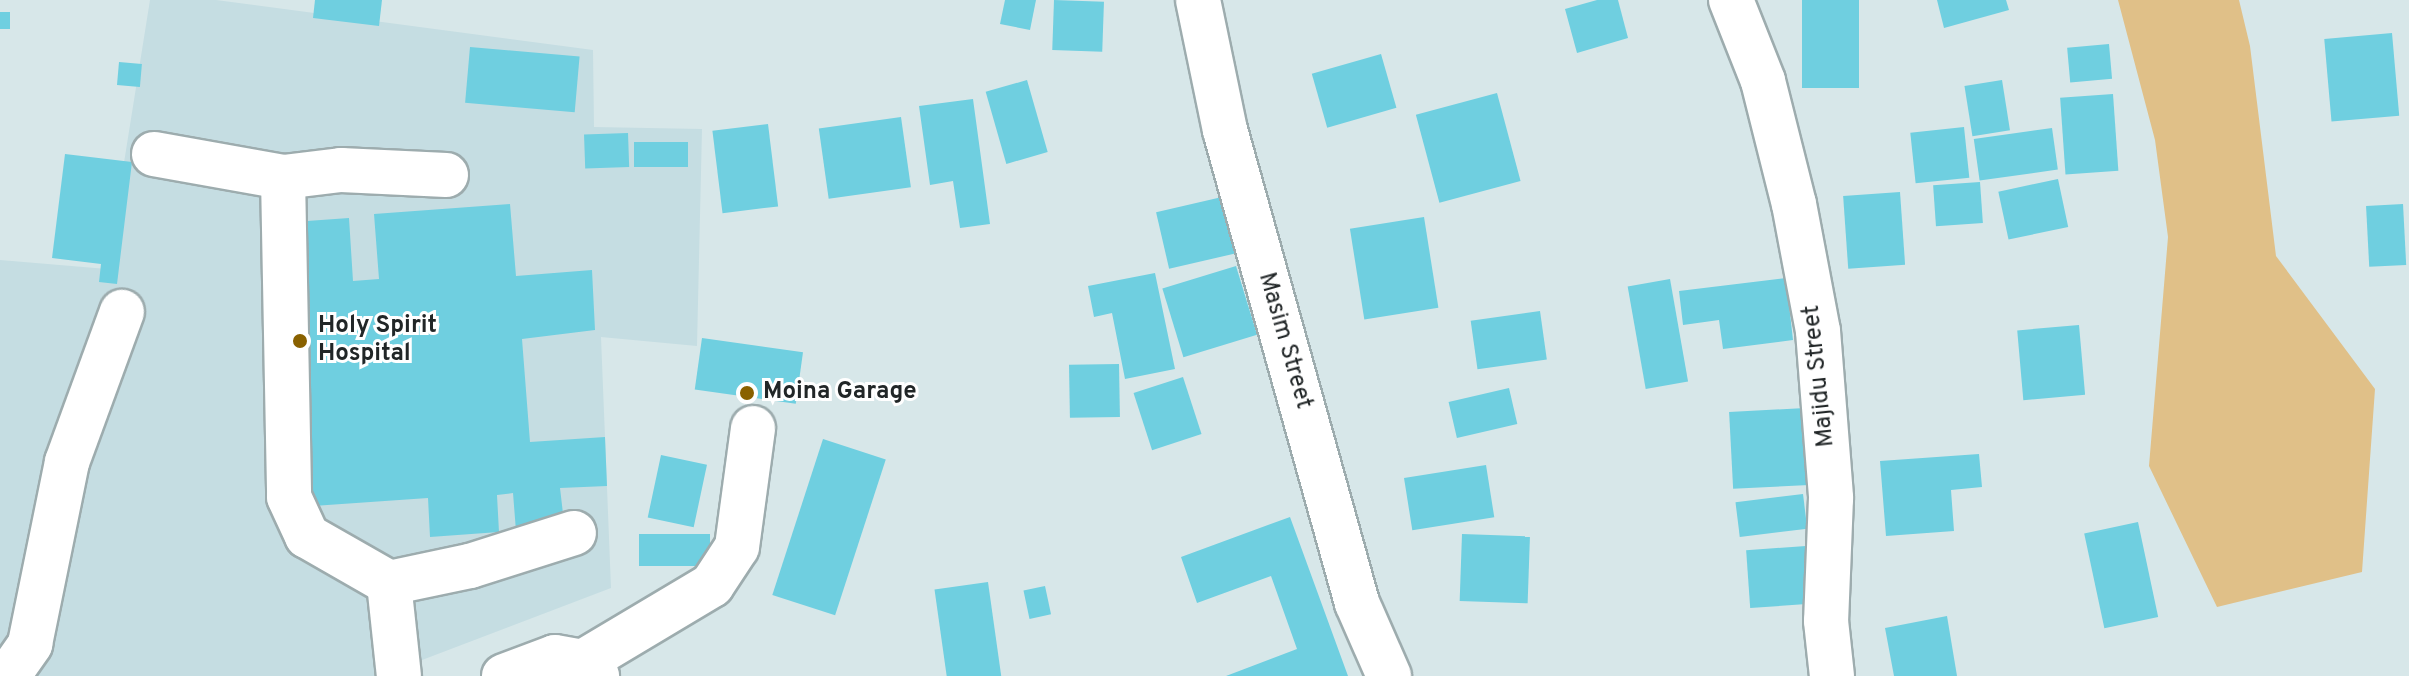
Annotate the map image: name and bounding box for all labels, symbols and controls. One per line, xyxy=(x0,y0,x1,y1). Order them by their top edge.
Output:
street label: Masim Street xyxy=(1251,269,1317,413)
street label: Majidu Street xyxy=(1798,303,1842,449)
place label: Holy Spirit Hospital xyxy=(318,313,437,369)
marker: Holy Spirit Hospital xyxy=(289,330,311,352)
place label: Moina Garage xyxy=(763,379,917,407)
marker: Moina Garage xyxy=(738,384,756,402)

